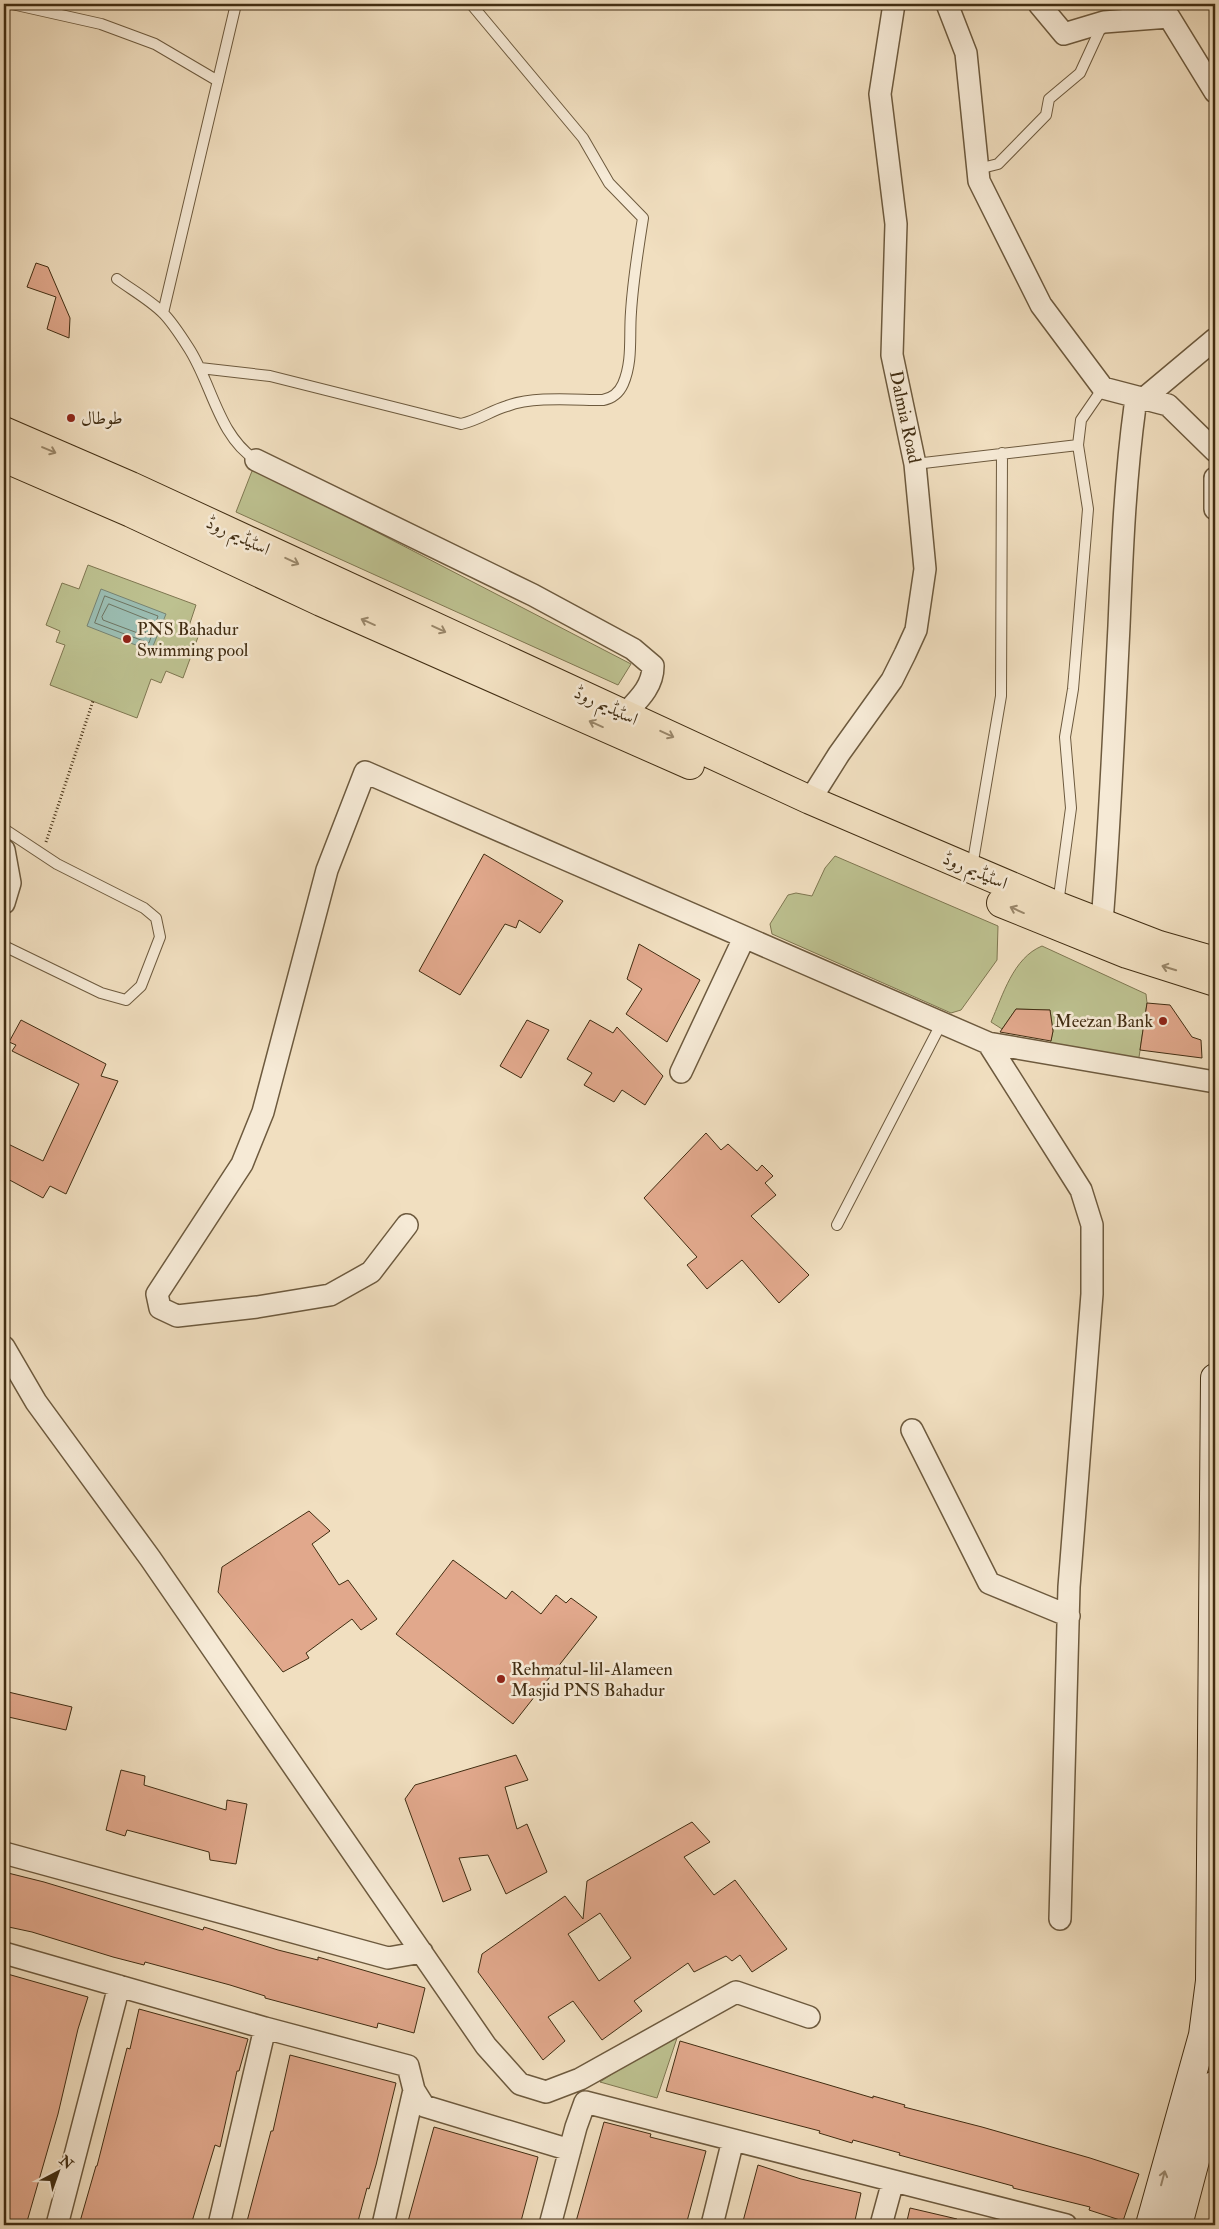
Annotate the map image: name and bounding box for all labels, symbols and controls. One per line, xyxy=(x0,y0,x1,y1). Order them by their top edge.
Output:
street label: Dalmia Road xyxy=(884,369,926,466)
place label: طوطال xyxy=(81,407,123,430)
marker: طوطال xyxy=(65,412,77,424)
one-way arrow xyxy=(41,447,56,456)
street label: اسٹیڈیم روڈ xyxy=(200,511,274,565)
one-way arrow xyxy=(284,557,299,566)
one-way arrow xyxy=(361,617,376,627)
place label: PNS Bahadur Swimming pool xyxy=(137,618,249,662)
one-way arrow xyxy=(431,625,446,635)
marker: PNS Bahadur Swimming pool xyxy=(121,633,133,645)
street label: اسٹیڈیم روڈ xyxy=(568,681,642,735)
one-way arrow xyxy=(589,718,604,728)
one-way arrow xyxy=(659,729,674,739)
street label: اسٹیڈیم روڈ xyxy=(937,847,1011,899)
one-way arrow xyxy=(1010,904,1025,914)
one-way arrow xyxy=(1161,962,1177,972)
place label: Meezan Bank xyxy=(1055,1010,1153,1033)
marker: Meezan Bank xyxy=(1157,1015,1169,1027)
place label: Rehmatul-lil-Alameen Masjid PNS Bahadur xyxy=(511,1658,673,1702)
marker: Rehmatul-lil-Alameen Masjid PNS Bahadur xyxy=(495,1673,507,1685)
north arrow xyxy=(32,2146,82,2196)
text: N xyxy=(55,2151,77,2173)
one-way arrow xyxy=(1159,2171,1168,2187)

